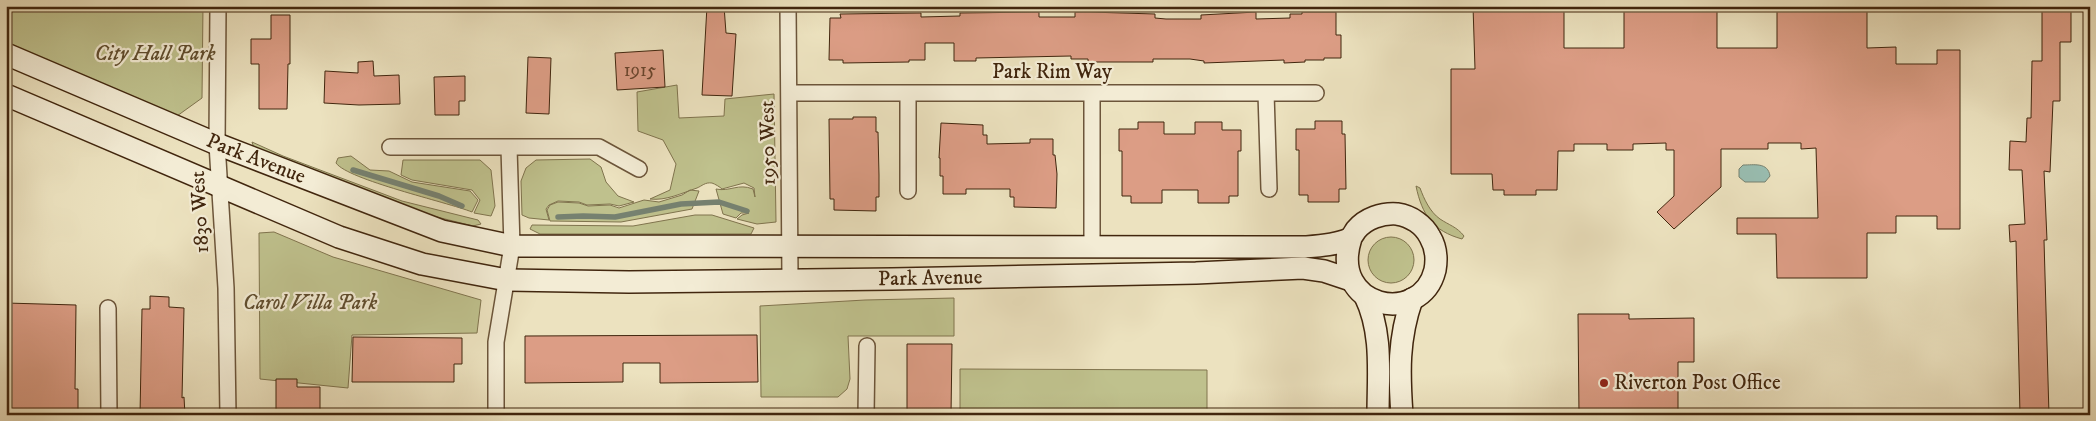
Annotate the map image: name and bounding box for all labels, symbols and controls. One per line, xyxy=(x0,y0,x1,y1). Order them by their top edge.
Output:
park label: City Hall Park xyxy=(95,41,216,67)
house number: 1915 xyxy=(624,59,657,82)
street label: Park Rim Way xyxy=(992,59,1113,85)
street label: 1950 West xyxy=(754,100,782,186)
street label: Park Avenue xyxy=(202,128,309,190)
street label: 1830 West xyxy=(185,170,215,254)
street label: Park Avenue xyxy=(878,264,983,292)
park label: Carol Villa Park xyxy=(243,290,377,316)
place label: Riverton Post Office xyxy=(1614,370,1781,396)
marker: Riverton Post Office xyxy=(1598,377,1610,389)

